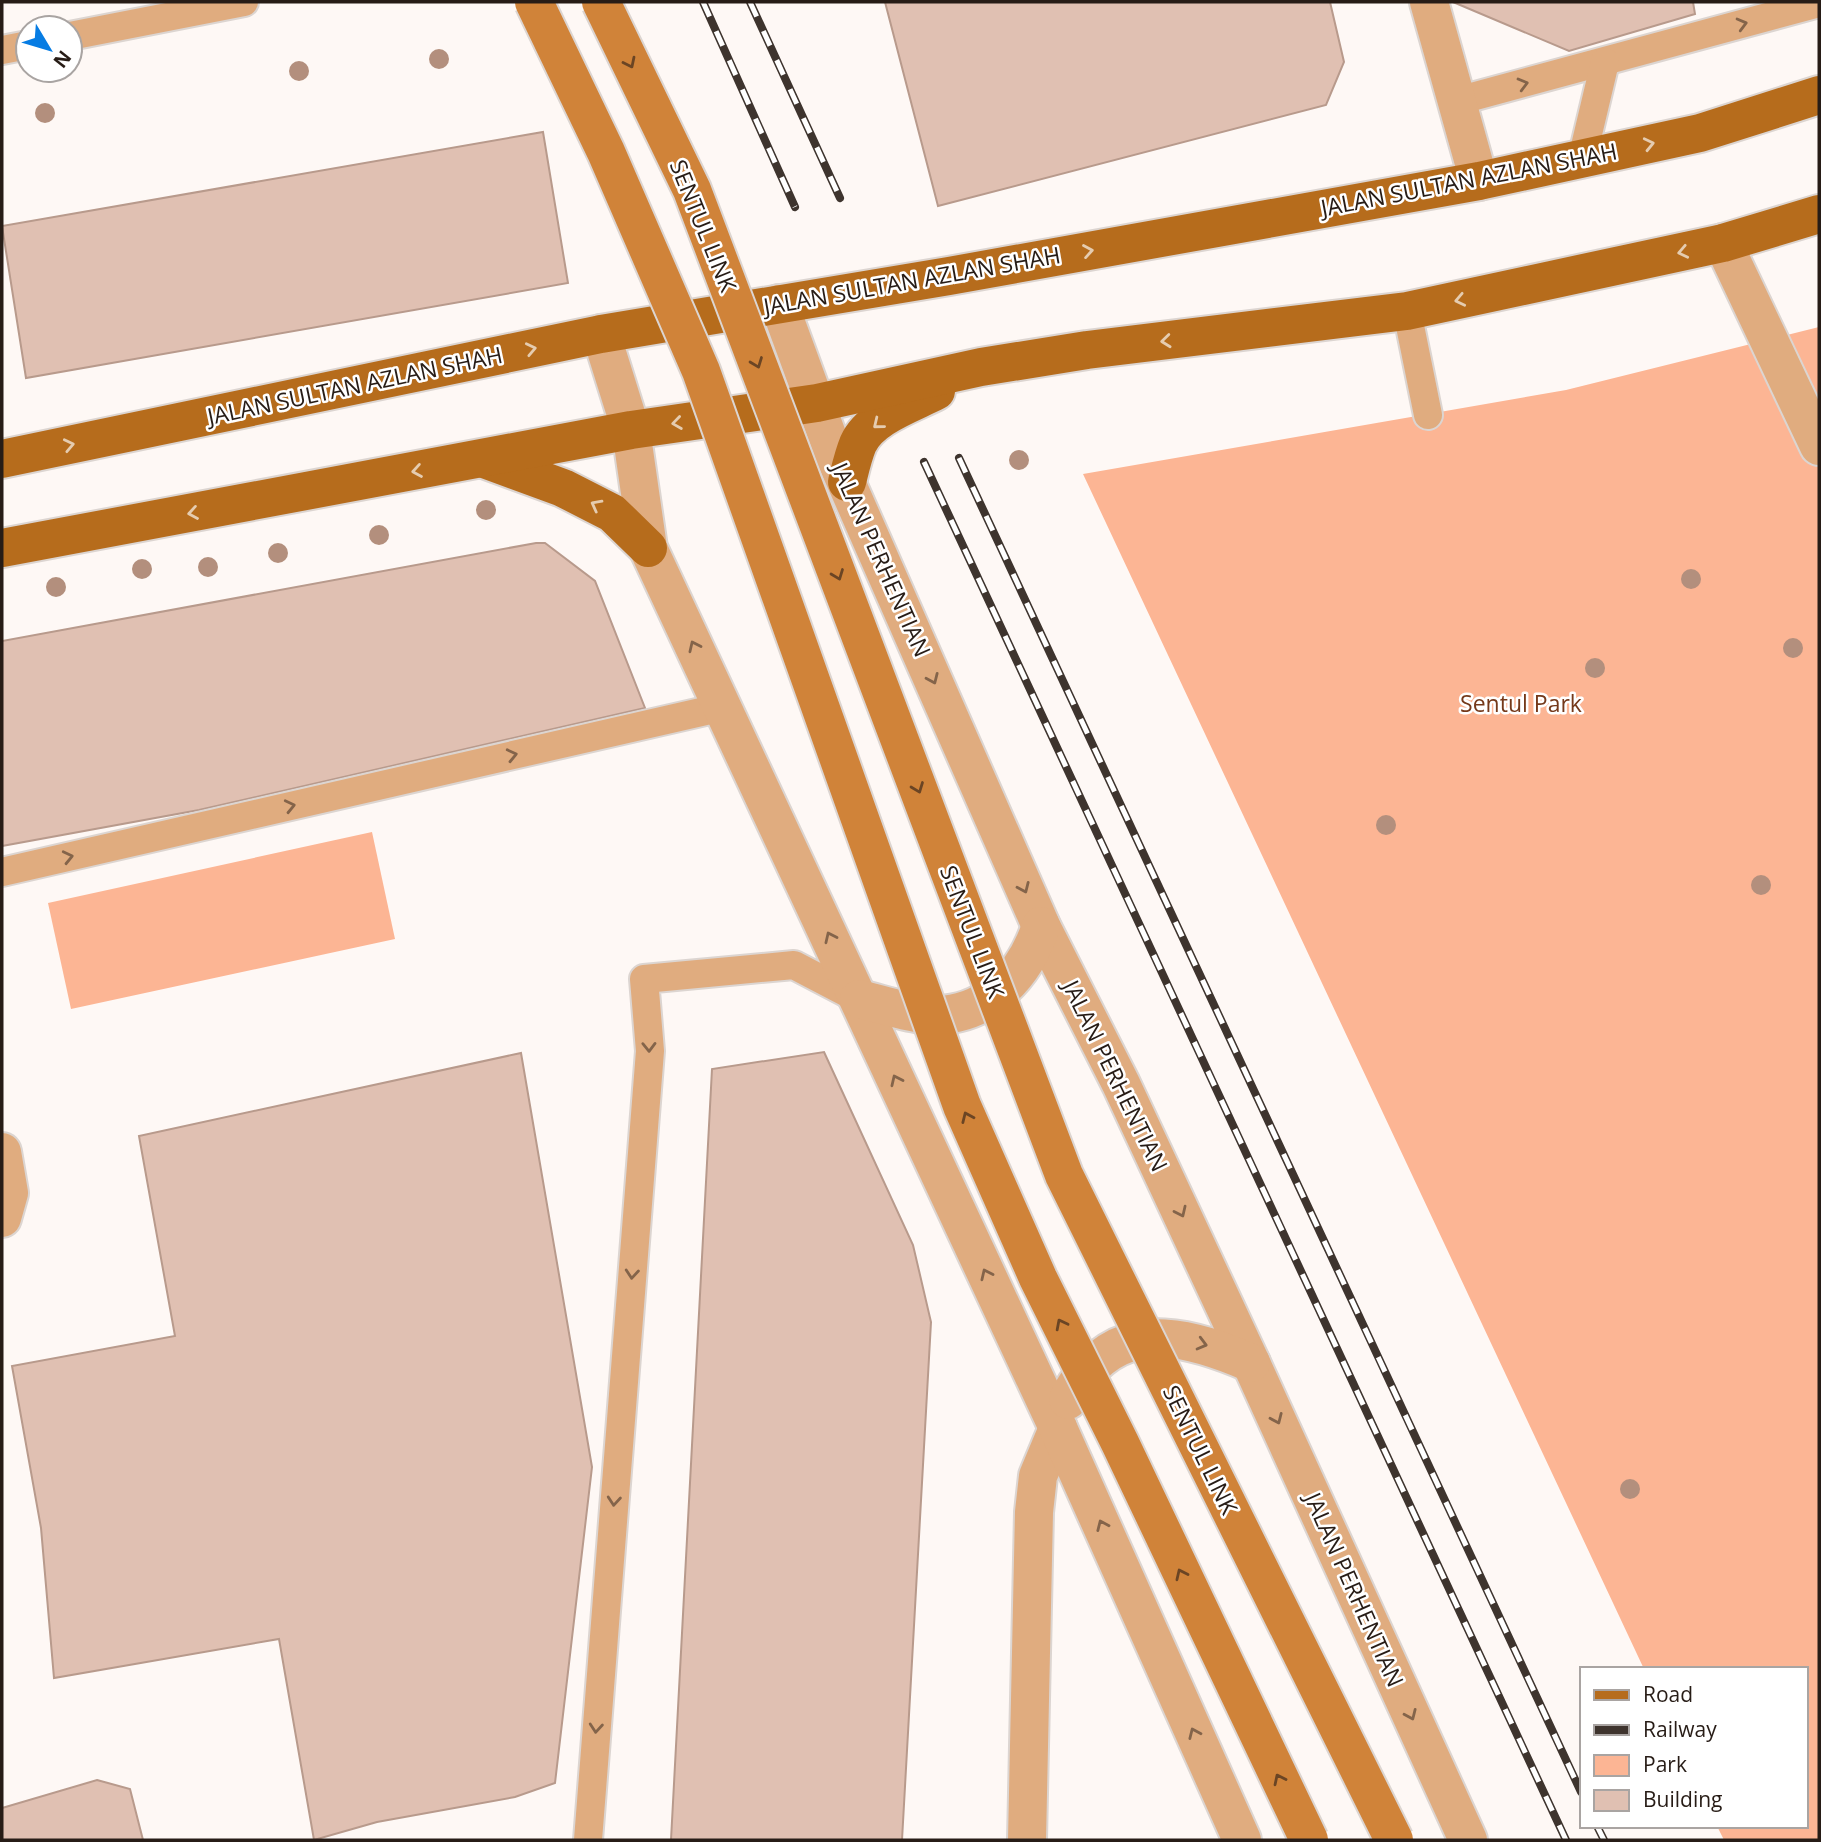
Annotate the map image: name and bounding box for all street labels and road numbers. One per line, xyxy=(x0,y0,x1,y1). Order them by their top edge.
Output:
street label: JALAN SULTAN AZLAN SHAH xyxy=(1316,135,1620,224)
street label: SENTUL LINK xyxy=(663,155,745,297)
street label: JALAN SULTAN AZLAN SHAH xyxy=(759,238,1063,322)
street label: JALAN SULTAN AZLAN SHAH xyxy=(202,338,505,432)
street label: JALAN PERHENTIAN xyxy=(824,456,939,662)
street label: SENTUL LINK xyxy=(933,861,1013,1004)
street label: JALAN PERHENTIAN xyxy=(1055,973,1176,1177)
street label: SENTUL LINK xyxy=(1156,1380,1246,1520)
street label: JALAN PERHENTIAN xyxy=(1297,1486,1412,1692)

